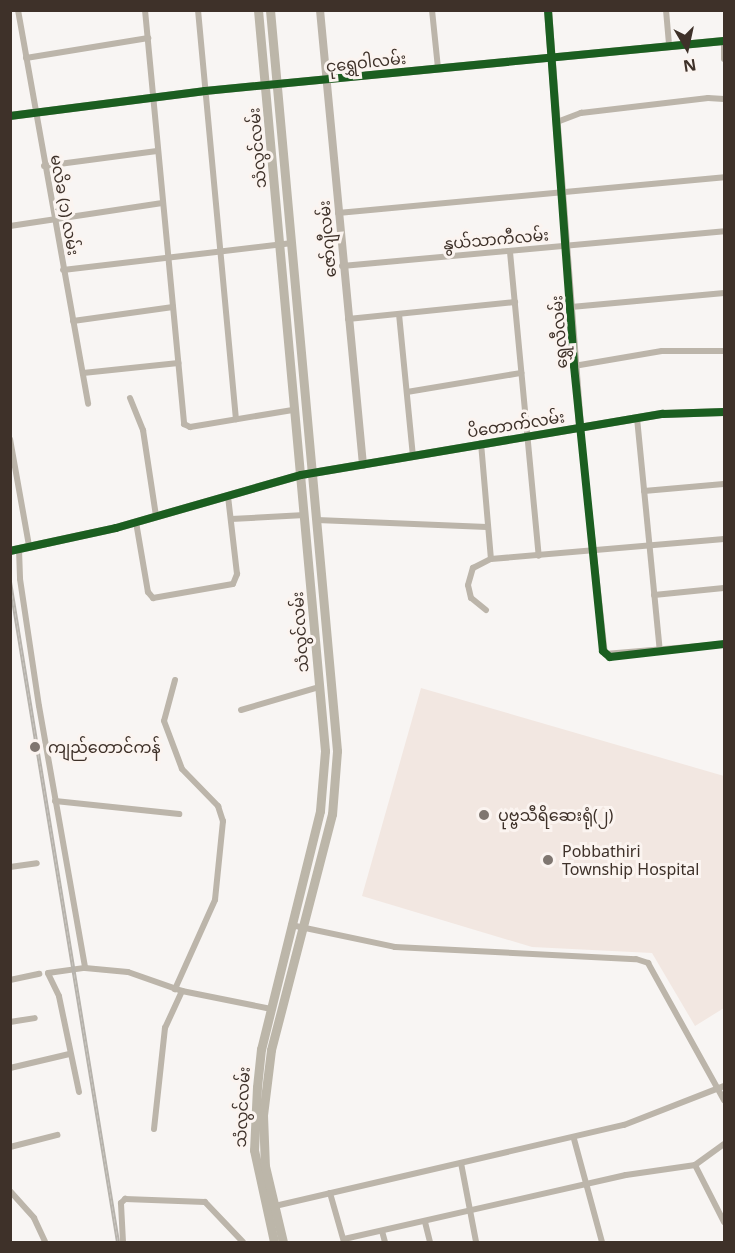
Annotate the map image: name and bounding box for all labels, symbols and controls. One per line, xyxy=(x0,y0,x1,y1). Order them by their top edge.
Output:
north arrow xyxy=(657,18,717,78)
street label: ငုရွှေဝါလမ်း xyxy=(325,48,407,76)
text: N xyxy=(682,54,698,78)
street label: သံလွင်လမ်း xyxy=(244,107,270,189)
street label: မလိခ (၁) လမ်း xyxy=(47,153,83,257)
street label: ဇော်ဂျီလမ်း xyxy=(314,200,340,278)
street label: နွယ်သာကီလမ်း xyxy=(442,225,550,253)
street label: ရွှေလီလမ်း xyxy=(547,295,571,369)
street label: ပိတောက်လမ်း xyxy=(466,407,566,441)
street label: သံလွင်လမ်း xyxy=(288,591,312,673)
place label: ကျည်တောင်ကန် xyxy=(48,737,160,757)
marker: ကျည်တောင်ကန် xyxy=(26,738,44,756)
place label: ပုဗ္ဗသီရိဆေးရုံ(၂) xyxy=(498,805,613,825)
marker: ပုဗ္ဗသီရိဆေးရုံ(၂) xyxy=(475,806,493,824)
place label: Pobbathiri Township Hospital xyxy=(562,841,699,879)
marker: Pobbathiri Township Hospital xyxy=(539,851,557,869)
street label: သံလွင်လမ်း xyxy=(230,1066,254,1148)

